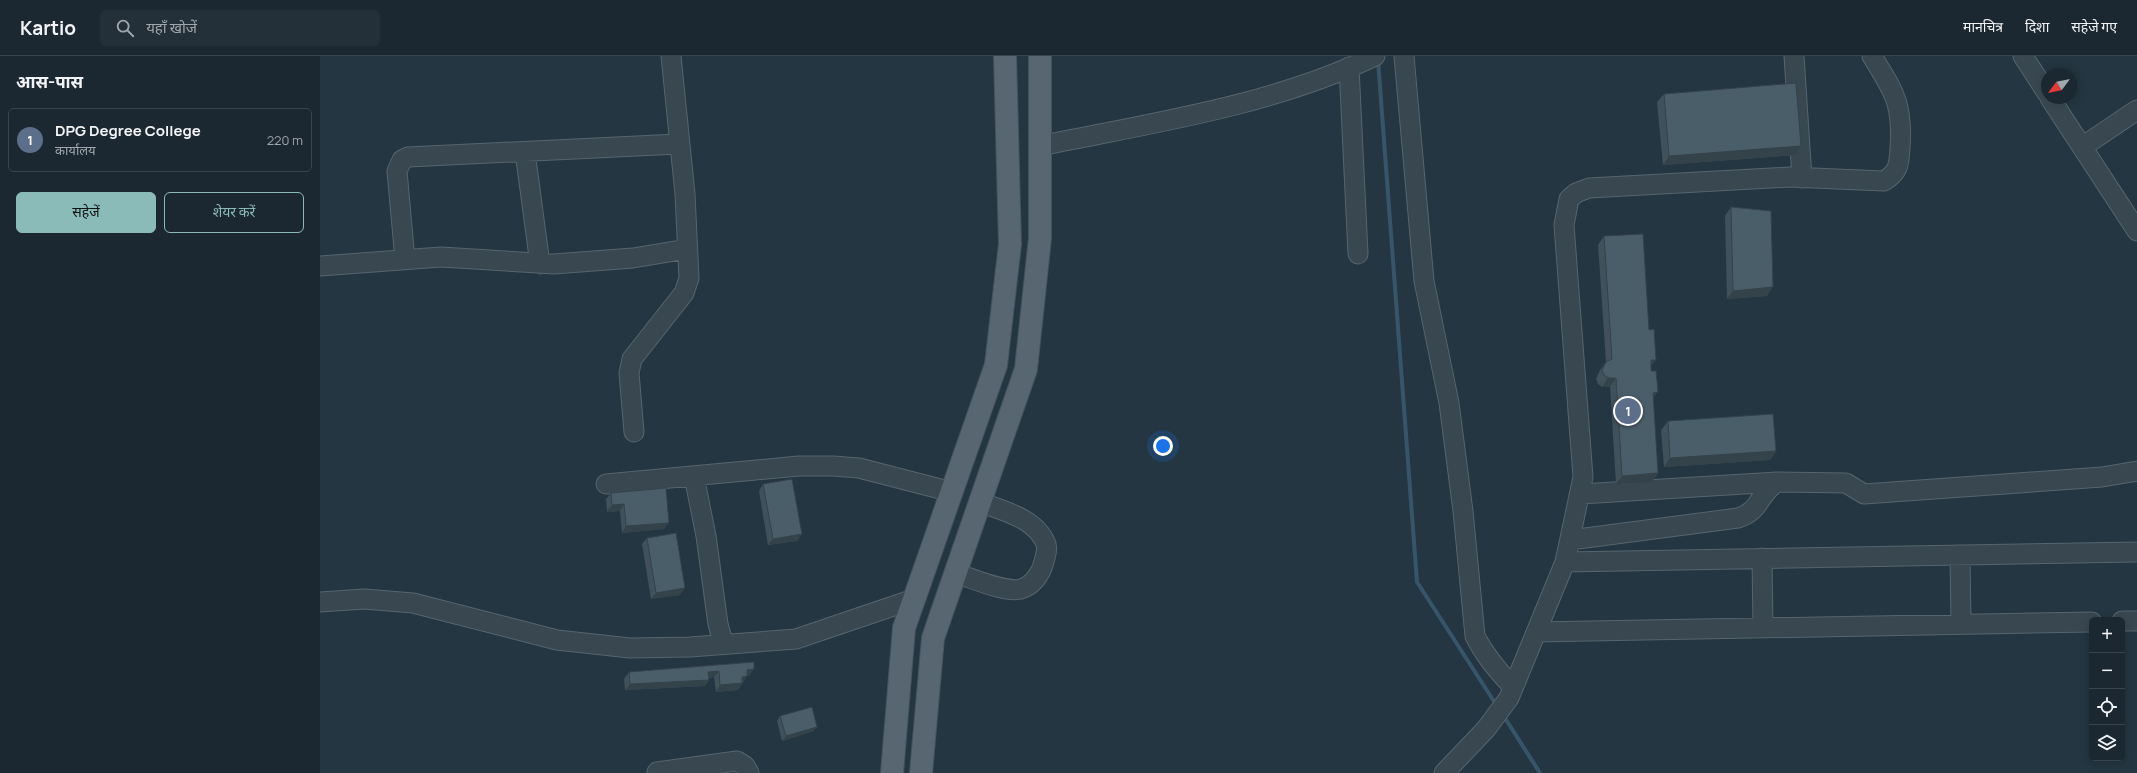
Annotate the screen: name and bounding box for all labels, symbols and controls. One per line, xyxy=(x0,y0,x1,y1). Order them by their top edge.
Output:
search box xyxy=(100,10,380,46)
text: Kartio xyxy=(20,15,76,41)
icon: search xyxy=(114,17,136,39)
text: यहाँ खोजें xyxy=(146,17,197,38)
text: मानचित्र xyxy=(1963,17,2003,36)
text: दिशा xyxy=(2025,17,2049,36)
text: सहेजे गए xyxy=(2071,17,2117,36)
north arrow xyxy=(2041,68,2077,104)
text: आस-पास xyxy=(16,70,83,93)
text: DPG Degree College xyxy=(55,120,201,141)
text: 1 xyxy=(27,131,33,149)
text: 220 m xyxy=(267,131,303,149)
text: कार्यालय xyxy=(55,141,96,159)
button: सहेजें xyxy=(16,192,156,233)
button: शेयर करें xyxy=(164,192,304,233)
pin: 1 xyxy=(1615,396,1641,426)
your location xyxy=(1153,436,1173,456)
map controls xyxy=(2089,617,2125,761)
button: + xyxy=(2089,617,2125,653)
button: − xyxy=(2089,653,2125,689)
button: locate xyxy=(2089,689,2125,725)
button: layers xyxy=(2089,725,2125,761)

